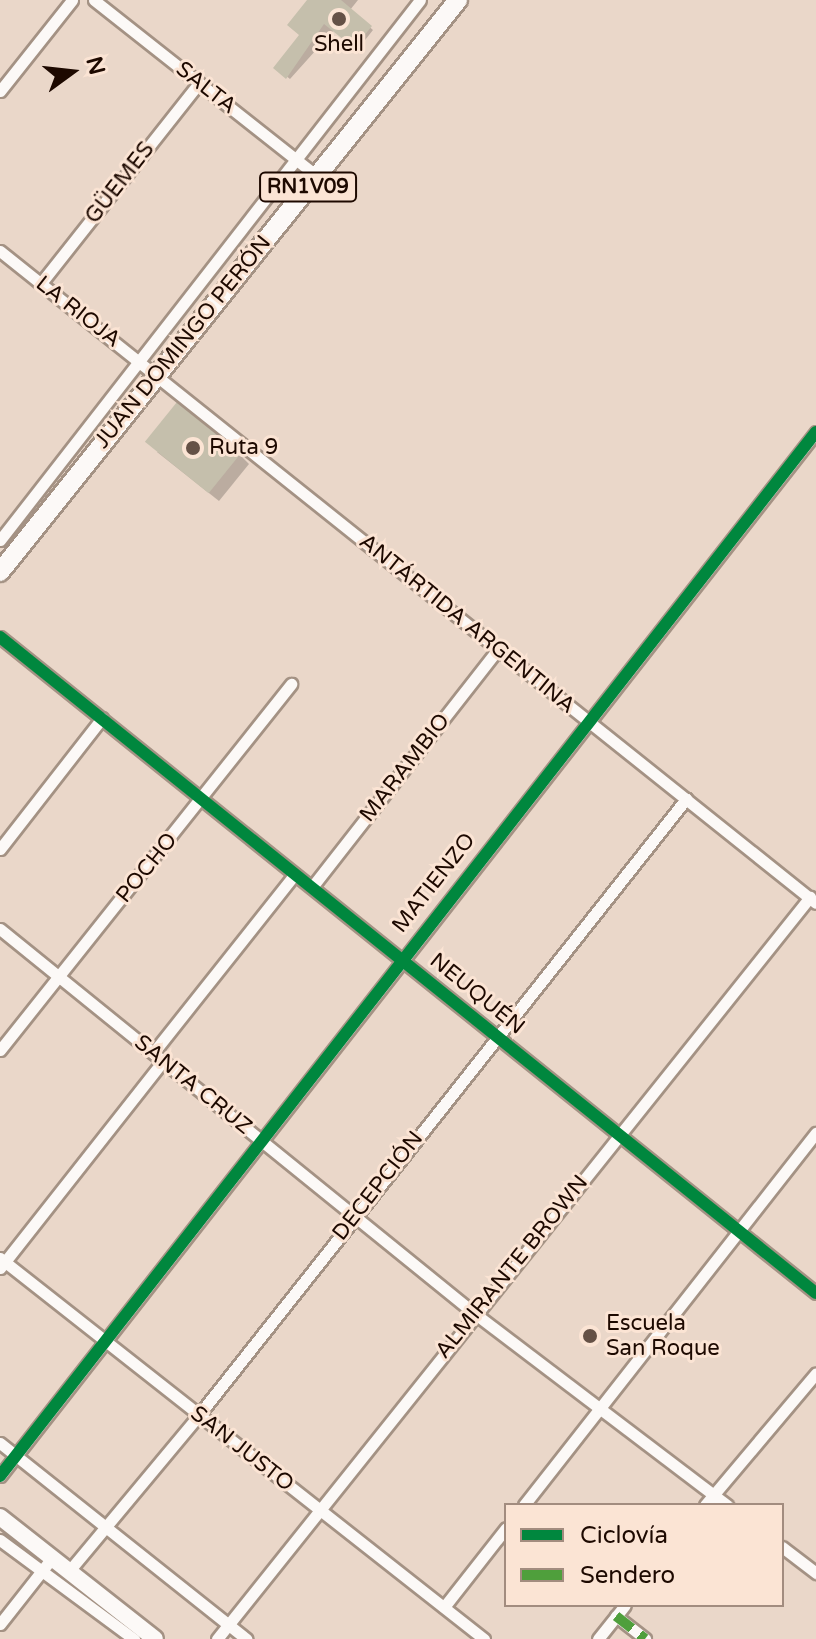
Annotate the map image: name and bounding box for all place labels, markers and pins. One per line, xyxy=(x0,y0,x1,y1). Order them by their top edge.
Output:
marker: Shell xyxy=(330,10,348,28)
place label: Shell xyxy=(314,32,364,58)
place label: Ruta 9 xyxy=(209,435,278,461)
marker: Ruta 9 xyxy=(184,439,202,457)
place label: Escuela San Roque xyxy=(606,1310,720,1362)
marker: Escuela San Roque xyxy=(581,1327,599,1345)

